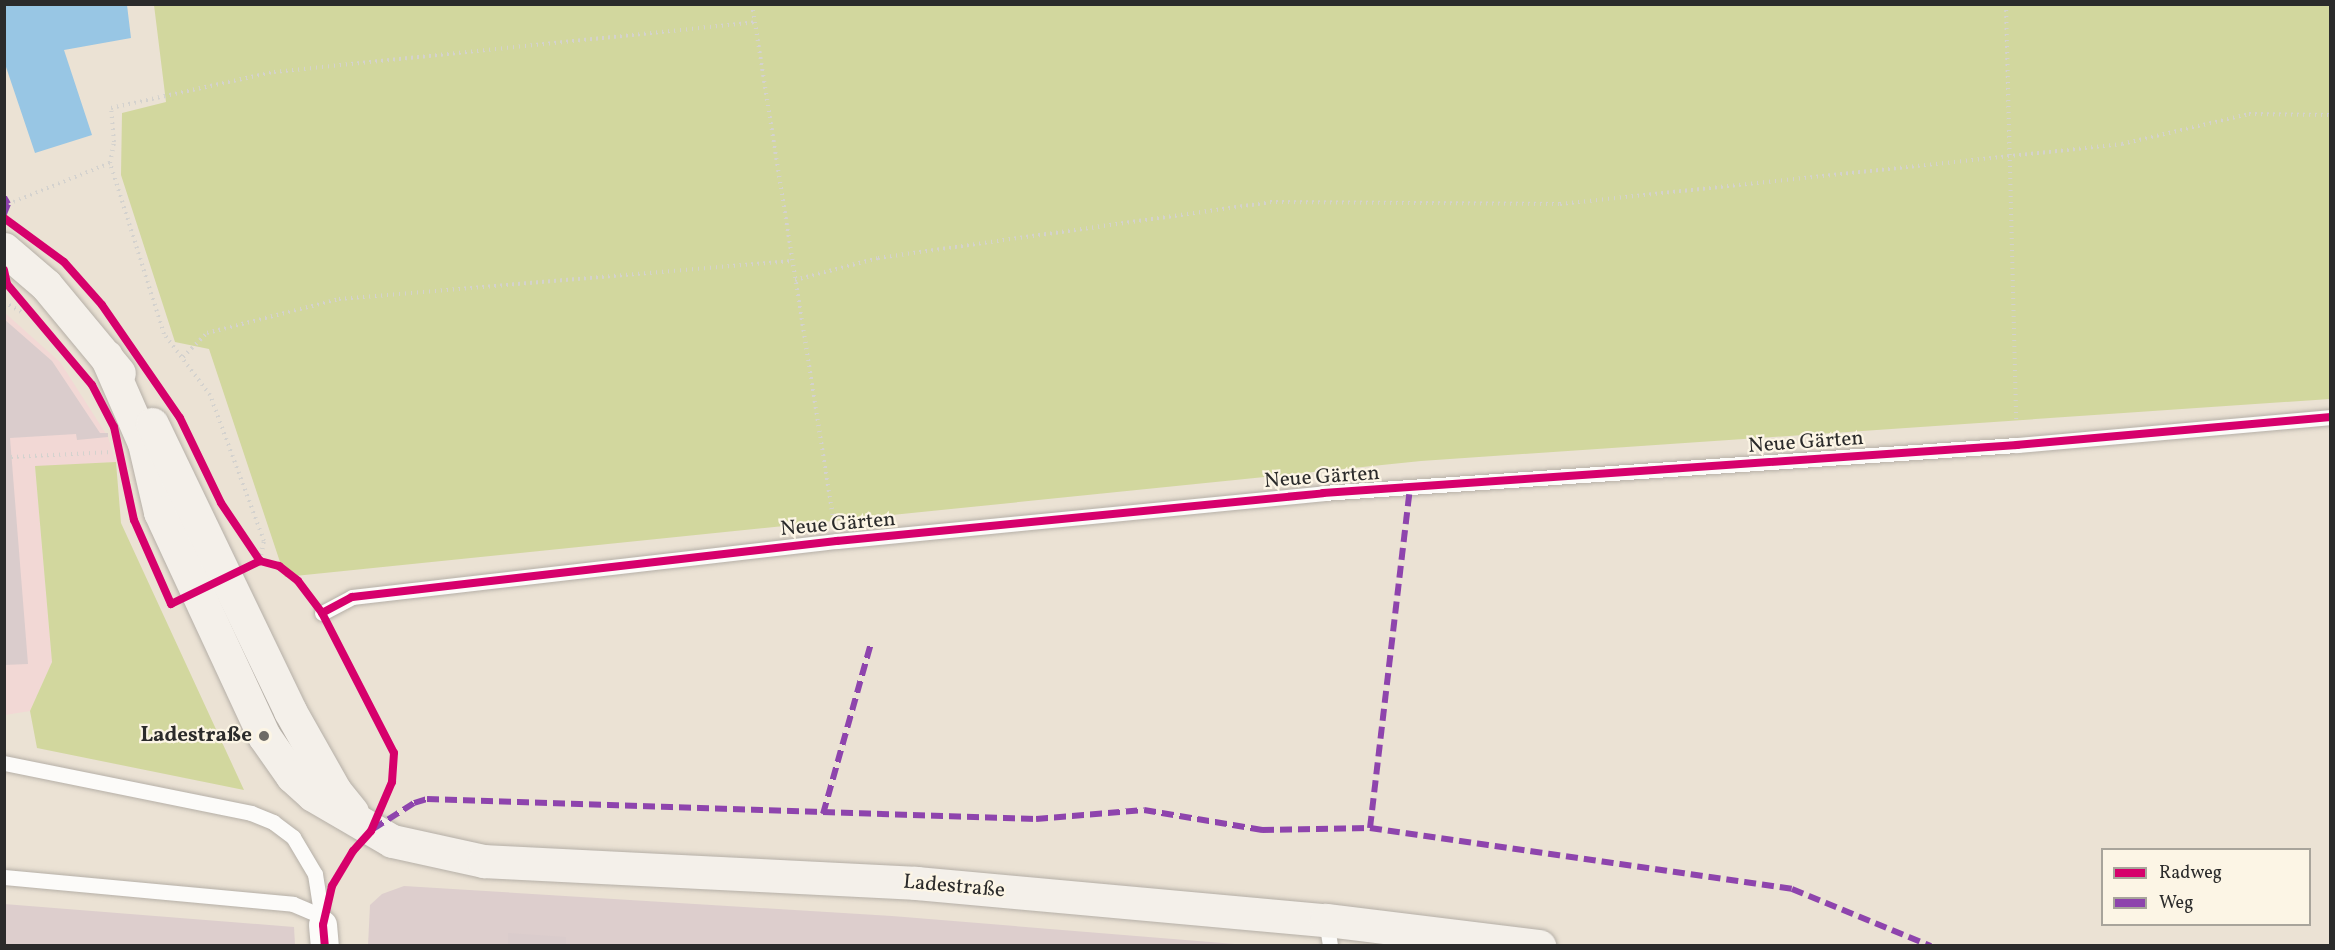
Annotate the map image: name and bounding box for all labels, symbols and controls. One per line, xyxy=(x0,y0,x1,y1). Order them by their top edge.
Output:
street label: Neue Gärten xyxy=(1747,426,1865,460)
street label: Neue Gärten xyxy=(1263,461,1381,495)
street label: Neue Gärten xyxy=(779,507,897,543)
place label: Ladestraße xyxy=(140,723,252,749)
marker: Ladestraße xyxy=(257,729,271,743)
legend xyxy=(2101,848,2311,926)
text: Radweg xyxy=(2159,861,2222,886)
street label: Ladestraße xyxy=(902,870,1006,904)
text: Weg xyxy=(2159,891,2193,916)

